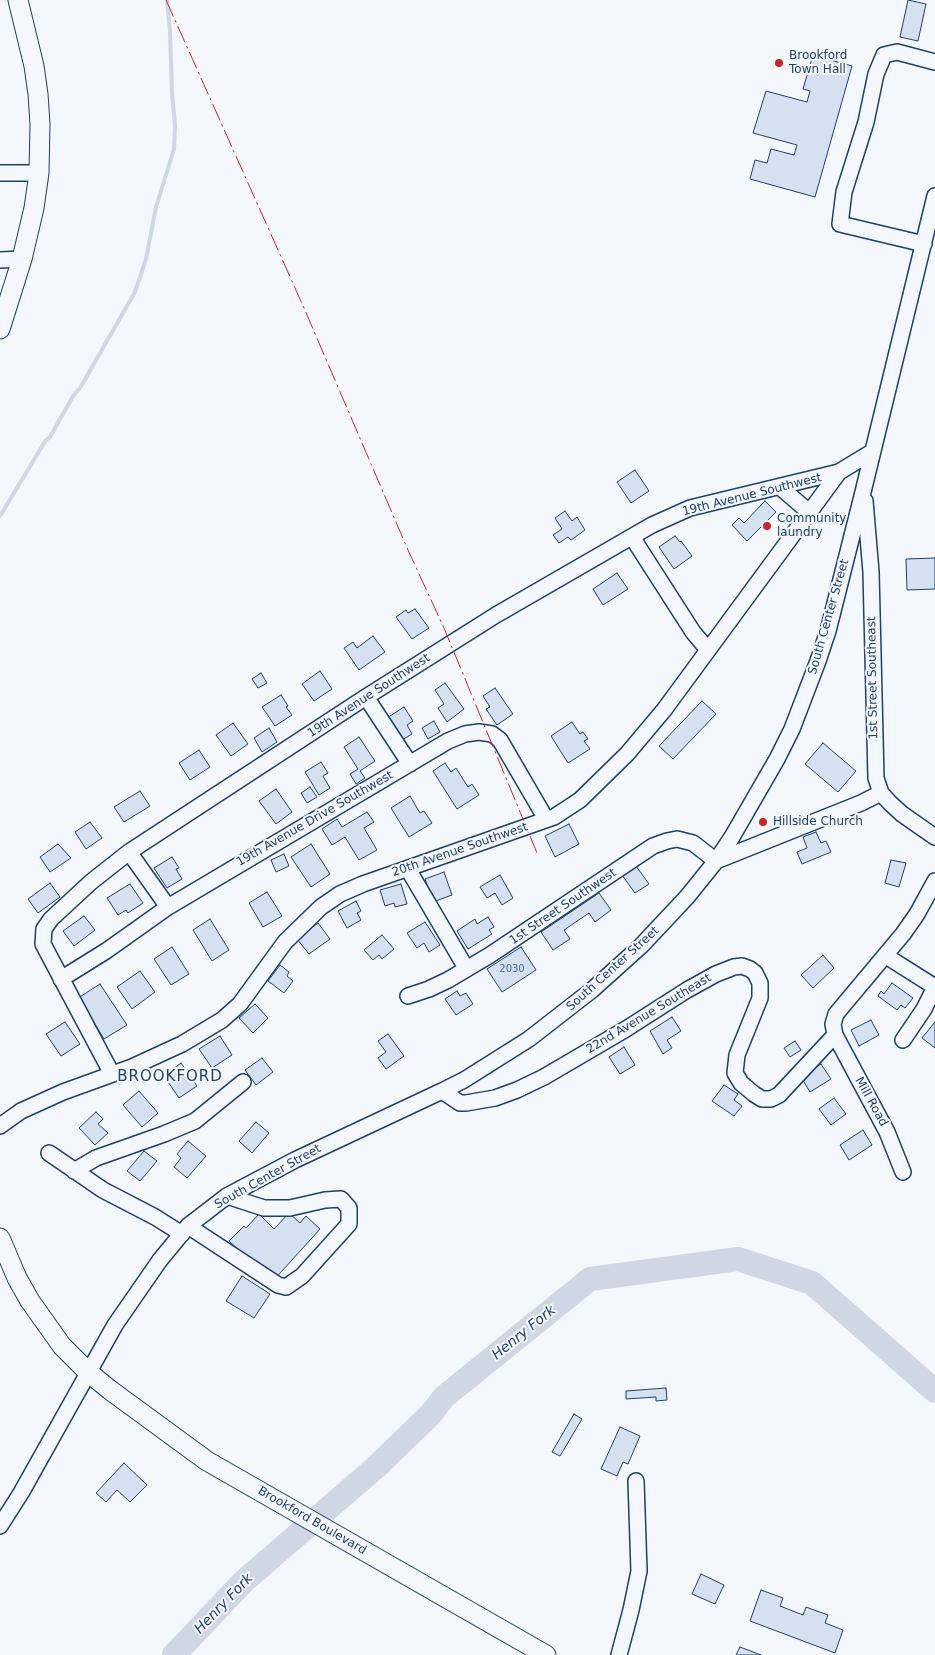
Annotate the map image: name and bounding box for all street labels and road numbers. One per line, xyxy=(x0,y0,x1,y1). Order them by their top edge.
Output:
street label: 19th Avenue Southwest xyxy=(681,471,823,519)
street label: South Center Street xyxy=(806,558,852,676)
street label: 1st Street Southeast xyxy=(865,616,881,740)
street label: 19th Avenue Southwest xyxy=(305,651,433,741)
street label: 19th Avenue Drive Southwest xyxy=(234,768,396,870)
street label: 20th Avenue Southwest xyxy=(390,820,530,880)
street label: 1st Street Southwest xyxy=(507,866,619,948)
street label: South Center Street xyxy=(564,924,662,1014)
street label: 22nd Avenue Southeast xyxy=(584,971,714,1057)
street label: Mill Road xyxy=(852,1075,890,1129)
street label: South Center Street xyxy=(212,1142,324,1212)
street label: Brookford Boulevard xyxy=(255,1484,369,1558)

